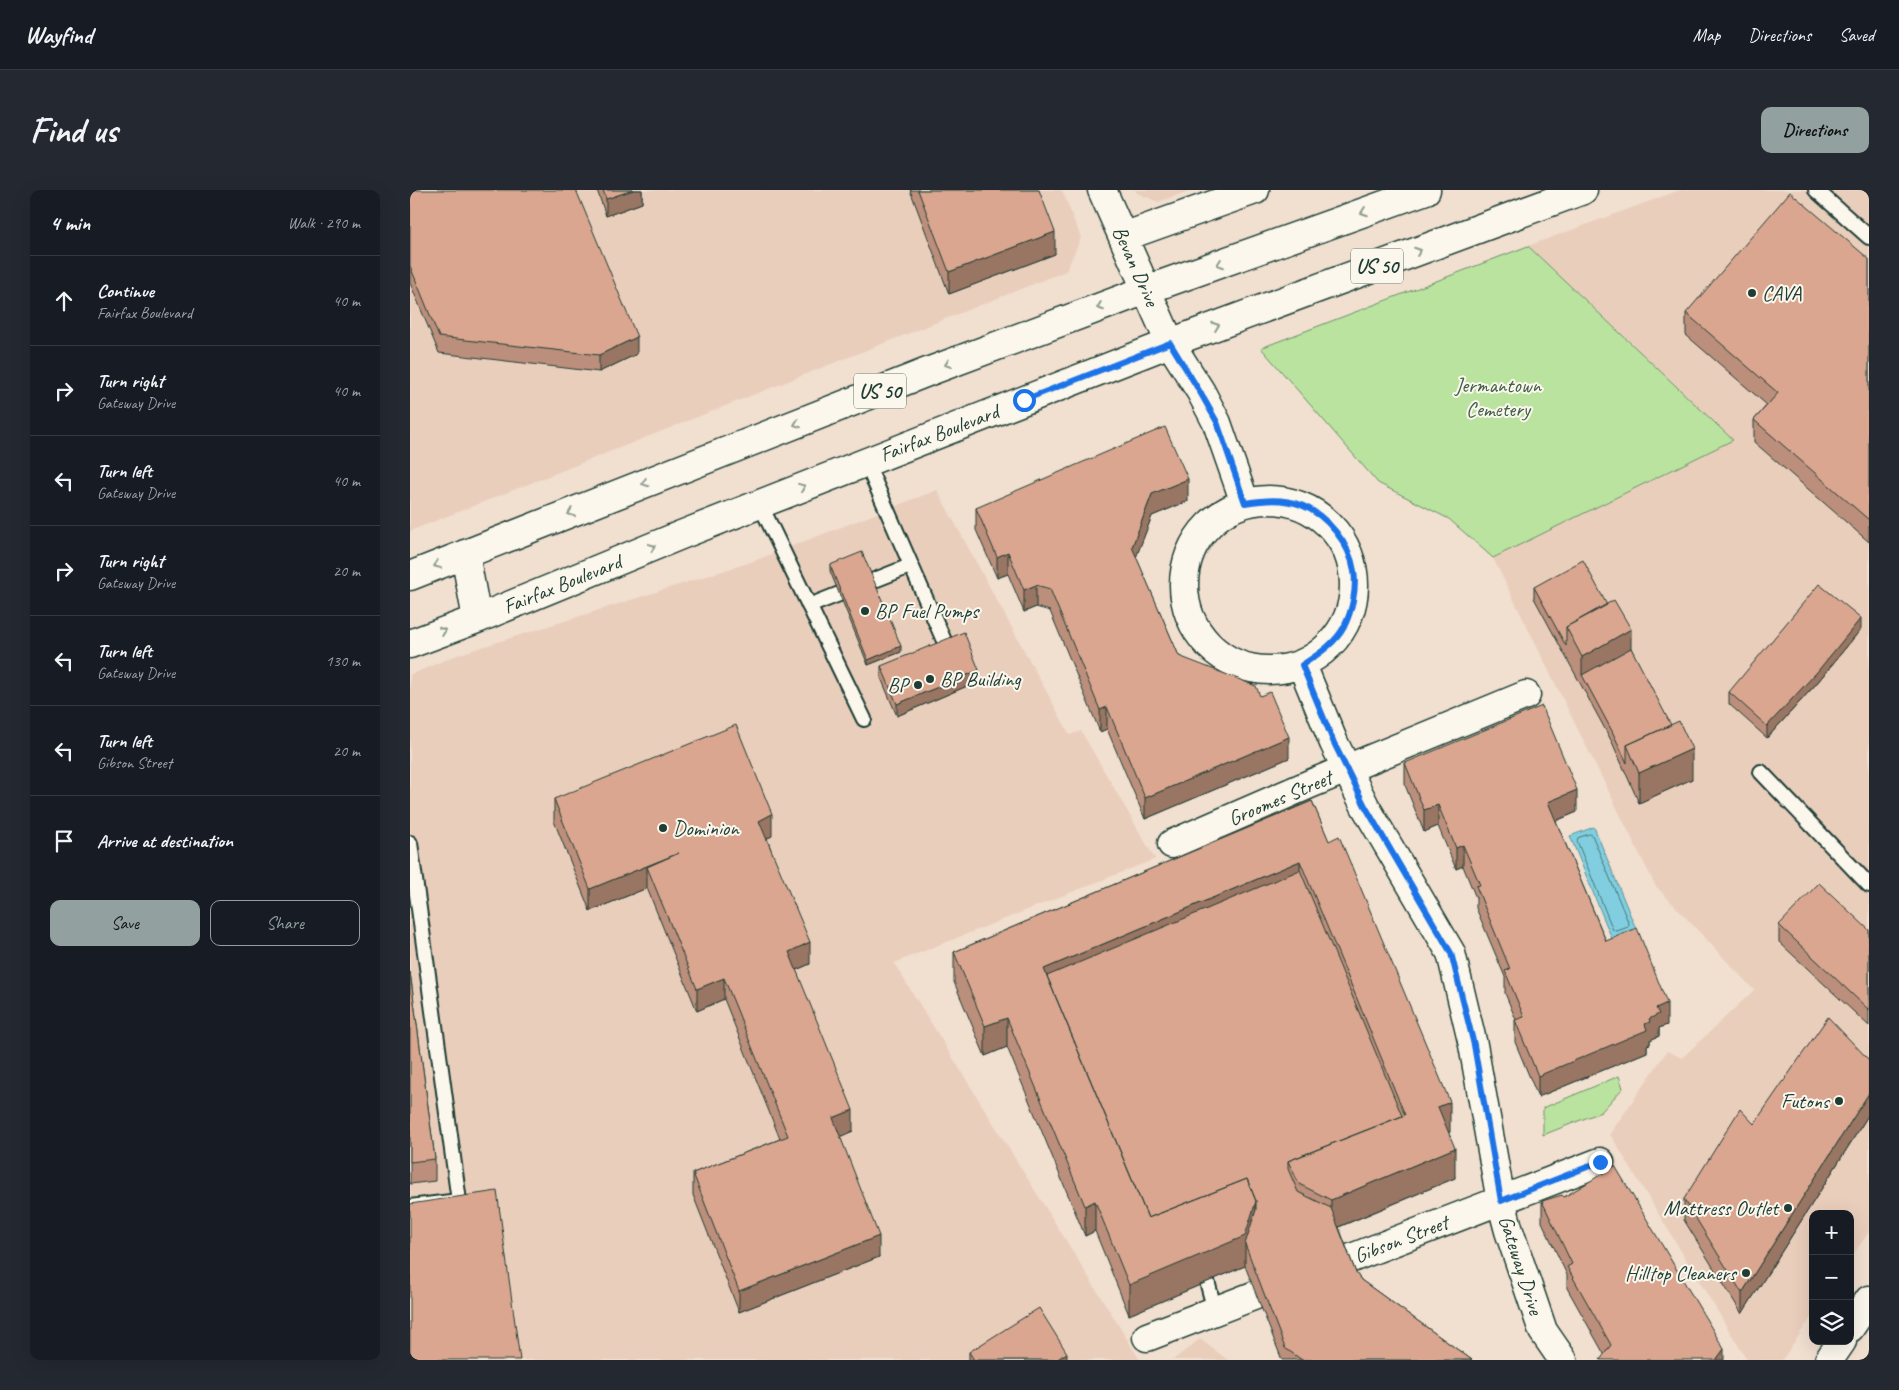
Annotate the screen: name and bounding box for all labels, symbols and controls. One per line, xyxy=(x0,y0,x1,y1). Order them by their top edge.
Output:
text: Wayfind xyxy=(25,20,92,50)
text: Map xyxy=(1693,24,1720,46)
text: Directions xyxy=(1748,24,1811,46)
text: Saved xyxy=(1839,24,1874,46)
button: Directions xyxy=(1761,107,1869,153)
text: Find us xyxy=(30,108,117,153)
one-way arrow xyxy=(1360,206,1368,216)
text: 4 min xyxy=(50,210,90,236)
text: Walk · 290 m xyxy=(288,213,360,233)
street label: Bevan Drive xyxy=(1107,222,1166,312)
one-way arrow xyxy=(1413,247,1421,257)
road number: US 50 xyxy=(1351,248,1403,284)
one-way arrow xyxy=(1216,258,1225,268)
text: Continue xyxy=(97,279,154,303)
place label: CAVA xyxy=(1762,280,1802,306)
icon: ahead xyxy=(50,287,78,315)
marker: CAVA xyxy=(1746,287,1758,299)
text: 40 m xyxy=(333,291,360,311)
one-way arrow xyxy=(1096,301,1105,311)
text: Fairfax Boulevard xyxy=(97,303,192,323)
one-way arrow xyxy=(1211,322,1220,332)
one-way arrow xyxy=(944,358,953,369)
text: Turn right xyxy=(97,369,164,393)
park label: Jermantown Cemetery xyxy=(1454,372,1543,422)
road number: US 50 xyxy=(854,374,906,408)
icon: right xyxy=(50,377,78,405)
text: 40 m xyxy=(333,381,360,401)
route start xyxy=(1013,389,1036,412)
text: Gateway Drive xyxy=(97,393,175,413)
street label: Fairfax Boulevard xyxy=(876,397,1005,468)
one-way arrow xyxy=(793,418,801,428)
text: Turn left xyxy=(97,459,152,483)
icon: left xyxy=(50,467,78,495)
text: 40 m xyxy=(333,471,360,491)
one-way arrow xyxy=(641,477,650,487)
text: Gateway Drive xyxy=(97,483,175,503)
one-way arrow xyxy=(798,483,806,493)
one-way arrow xyxy=(567,506,576,517)
one-way arrow xyxy=(647,543,655,553)
street label: Fairfax Boulevard xyxy=(499,547,628,619)
text: Turn right xyxy=(97,549,164,573)
icon: right xyxy=(50,557,78,585)
one-way arrow xyxy=(434,560,442,570)
text: 20 m xyxy=(333,561,360,581)
text: Gateway Drive xyxy=(97,573,175,593)
place label: BP Fuel Pumps xyxy=(875,598,980,624)
marker: BP Fuel Pumps xyxy=(859,605,871,617)
one-way arrow xyxy=(439,627,447,637)
text: Turn left xyxy=(97,639,152,663)
icon: left xyxy=(50,647,78,675)
text: 130 m xyxy=(326,651,360,671)
text: Gateway Drive xyxy=(97,663,175,683)
place label: BP Building xyxy=(940,666,1022,692)
place label: BP xyxy=(887,672,911,698)
marker: BP Building xyxy=(924,673,936,685)
marker: BP xyxy=(912,679,924,691)
text: Turn left xyxy=(97,729,152,753)
icon: left xyxy=(50,737,78,765)
text: 20 m xyxy=(333,741,360,761)
text: Gibson Street xyxy=(97,753,172,773)
street label: Groomes Street xyxy=(1224,763,1339,832)
place label: Dominion xyxy=(673,815,740,841)
marker: Dominion xyxy=(657,822,669,834)
icon: arrive xyxy=(50,827,78,855)
text: Arrive at destination xyxy=(97,829,233,853)
button: Save xyxy=(50,900,200,946)
button: Share xyxy=(210,900,360,946)
place label: Futons xyxy=(1781,1088,1831,1114)
marker: Futons xyxy=(1833,1095,1845,1107)
route end xyxy=(1589,1151,1612,1174)
place label: Mattress Outlet xyxy=(1664,1195,1780,1221)
marker: Mattress Outlet xyxy=(1782,1202,1794,1214)
street label: Gibson Street xyxy=(1350,1208,1454,1269)
map controls xyxy=(1809,1210,1854,1345)
button: + xyxy=(1809,1210,1854,1255)
street label: Gateway Drive xyxy=(1493,1212,1550,1319)
button: − xyxy=(1809,1255,1854,1300)
place label: Hilltop Cleaners xyxy=(1625,1260,1738,1286)
marker: Hilltop Cleaners xyxy=(1740,1267,1752,1279)
button: layers xyxy=(1809,1300,1854,1345)

